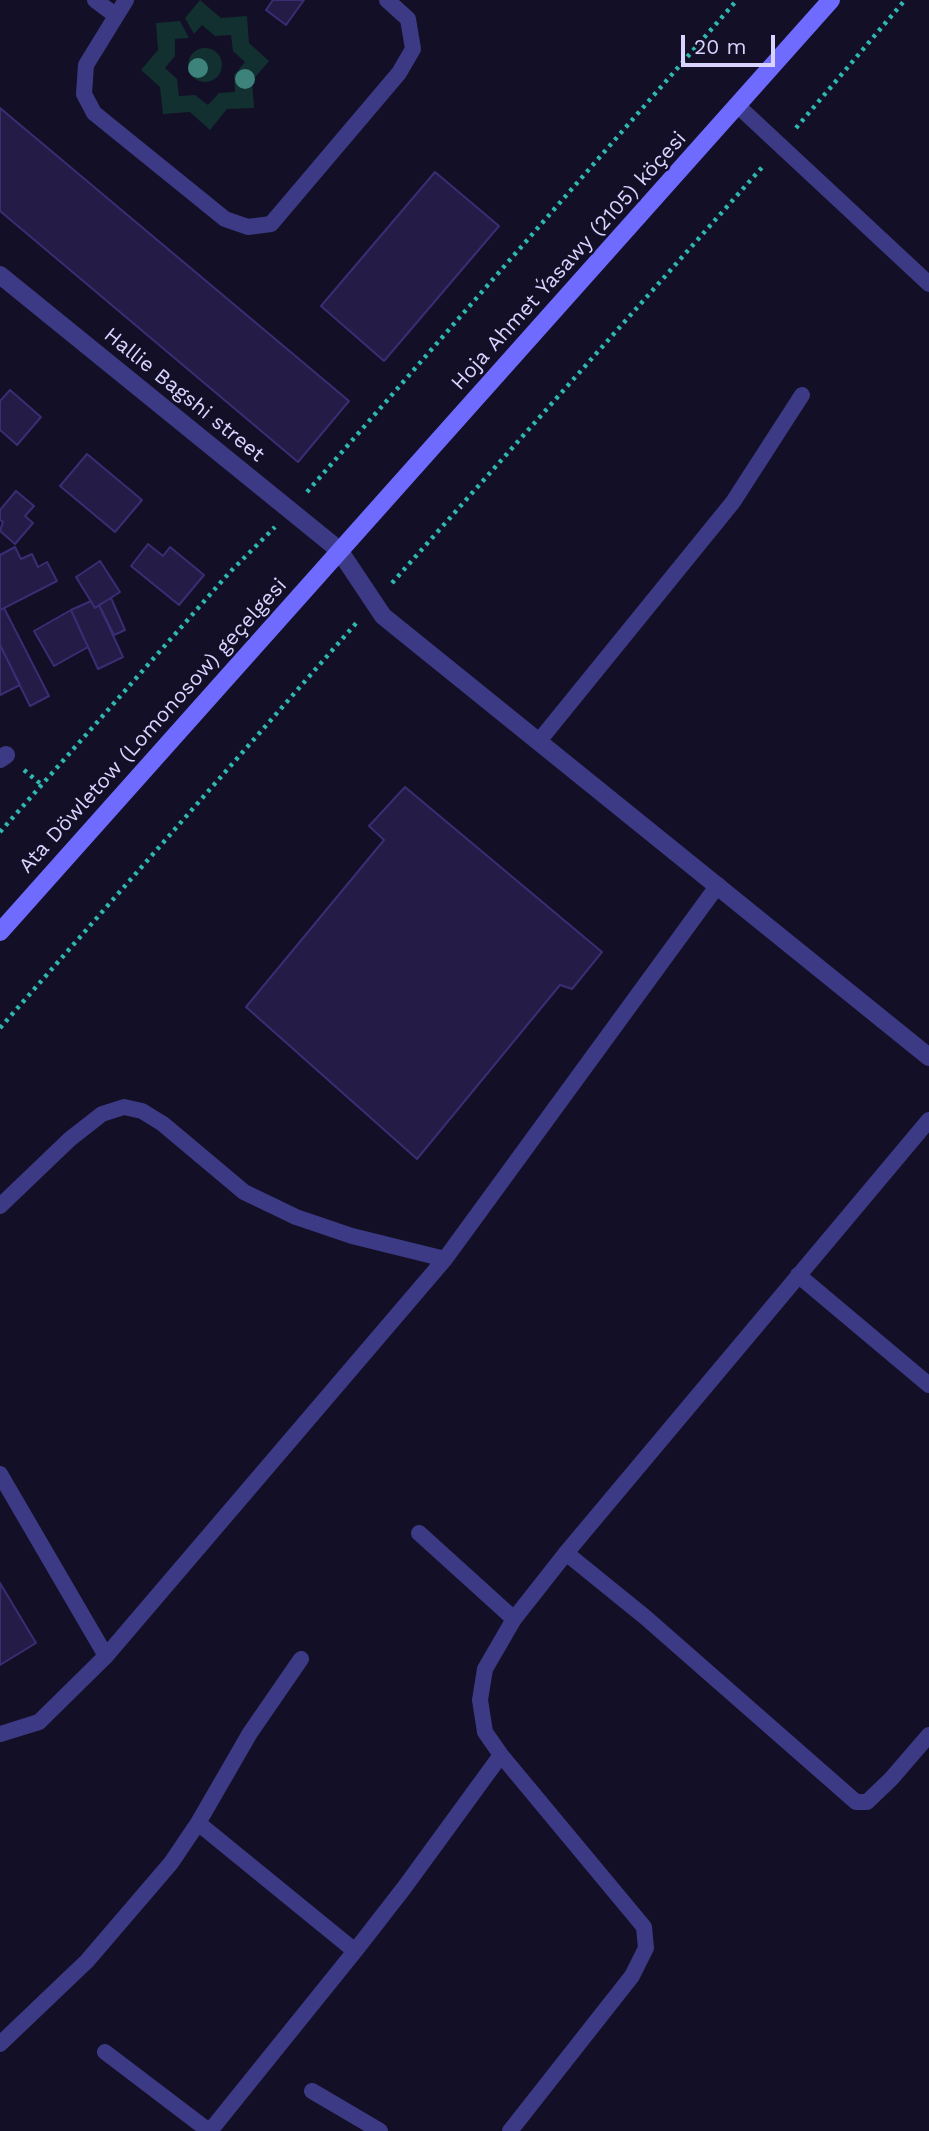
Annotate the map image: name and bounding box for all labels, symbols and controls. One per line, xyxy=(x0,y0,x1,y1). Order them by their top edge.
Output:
scale bar xyxy=(684,21,778,65)
text: 20 m xyxy=(694,34,746,59)
street label: Hoja Ahmet Ýasawy (2105) köçesi xyxy=(446,126,692,396)
street label: Hallie Bagshi street xyxy=(99,322,269,468)
street label: Ata Döwletow (Lomonosow) geçelgesi xyxy=(14,573,292,879)

